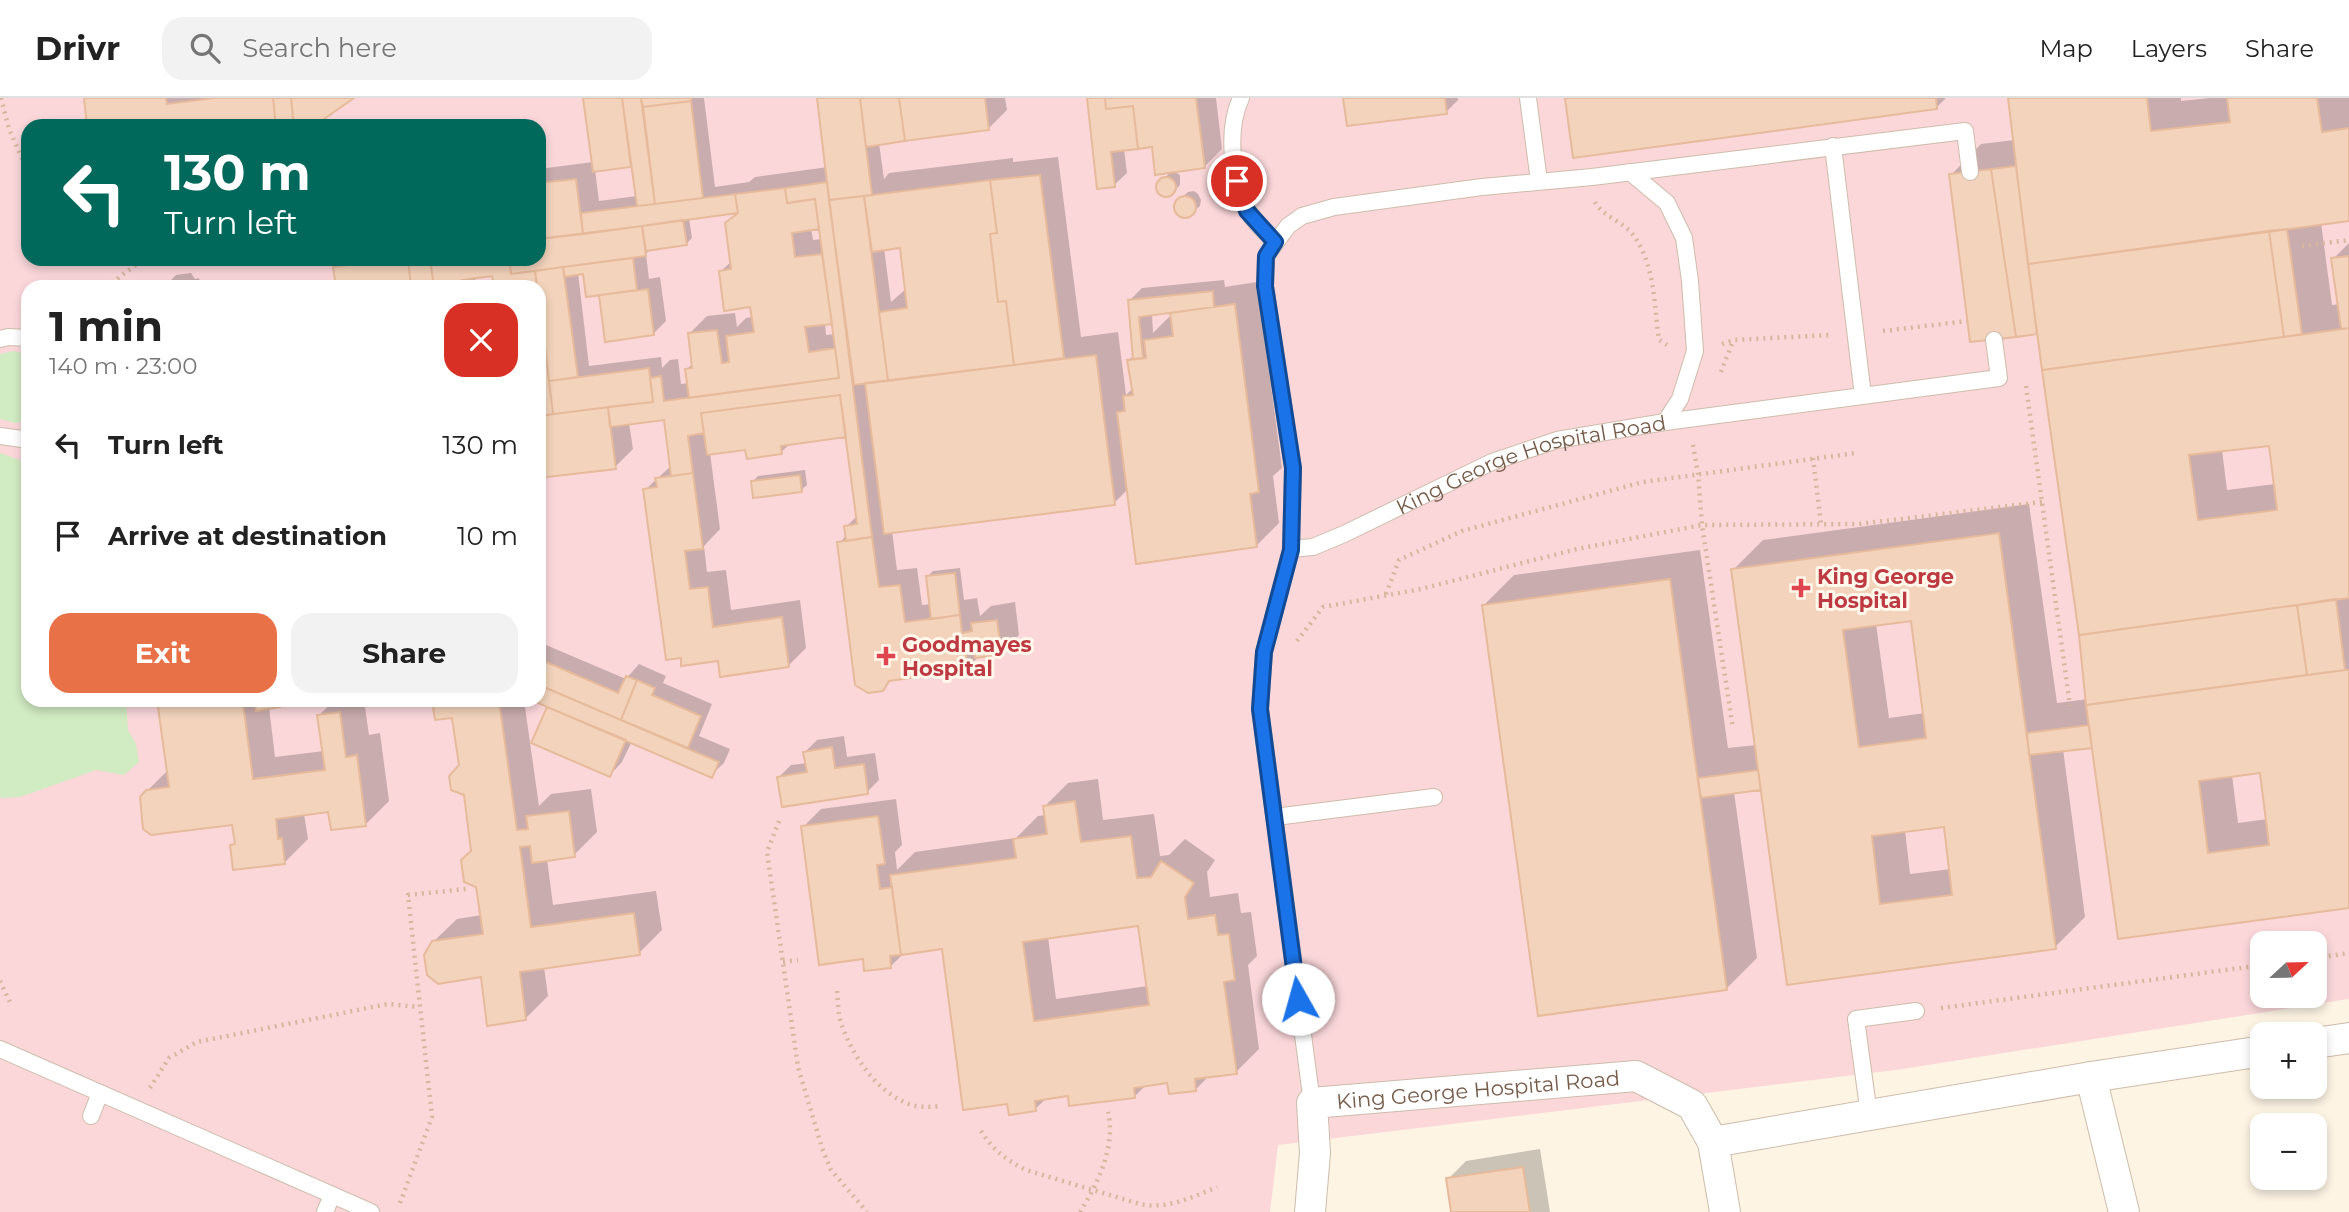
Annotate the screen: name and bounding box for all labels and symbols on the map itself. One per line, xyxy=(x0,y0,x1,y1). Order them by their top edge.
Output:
pin xyxy=(1207,151,1267,211)
street label: King George Hospital Road xyxy=(1392,410,1668,519)
place label: King George Hospital xyxy=(1817,564,1954,613)
marker: King George Hospital xyxy=(1791,578,1811,598)
place label: Goodmayes Hospital xyxy=(902,632,1032,681)
marker: Goodmayes Hospital xyxy=(876,646,896,666)
north arrow xyxy=(2250,931,2328,1008)
position arrow xyxy=(1261,962,1335,1036)
street label: King George Hospital Road xyxy=(1335,1065,1621,1113)

